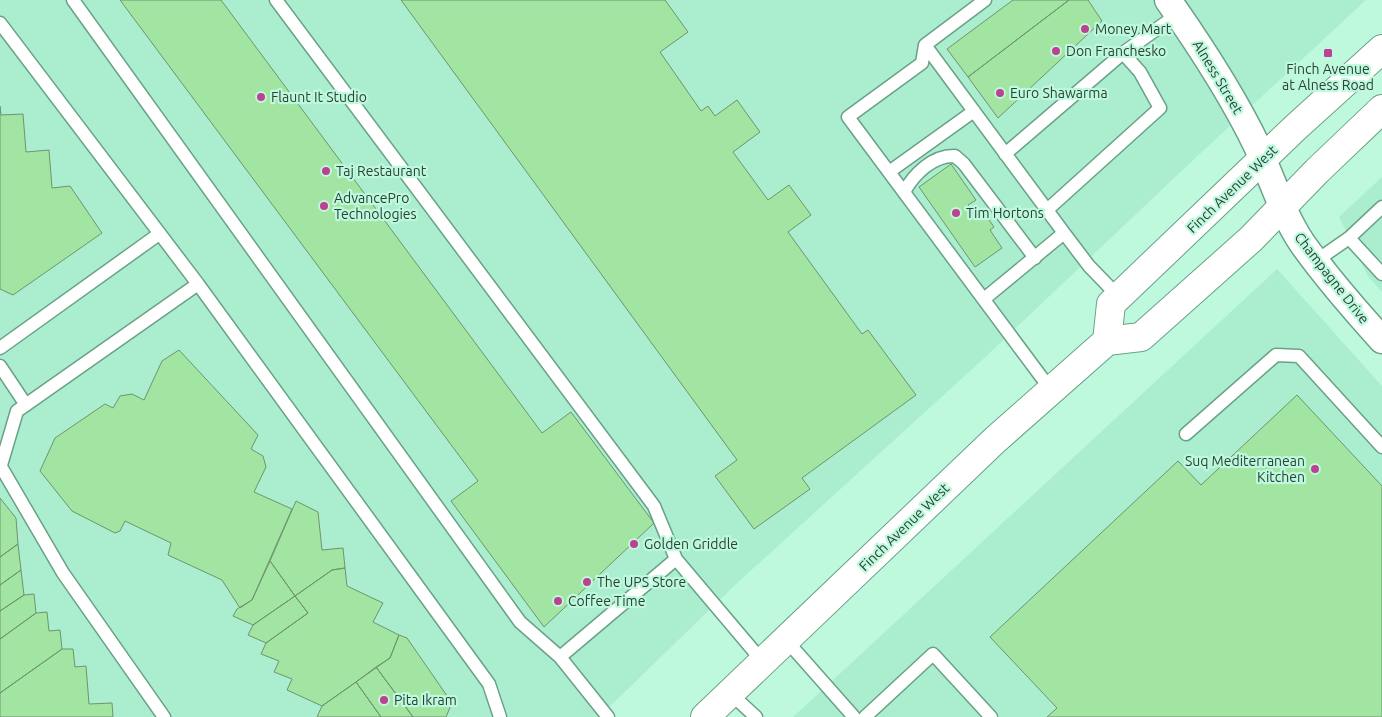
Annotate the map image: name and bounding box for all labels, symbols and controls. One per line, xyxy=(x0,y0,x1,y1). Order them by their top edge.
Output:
place label: Money Mart xyxy=(1095,21,1172,37)
marker: Money Mart xyxy=(1079,23,1091,35)
street label: Alness Street xyxy=(1190,37,1246,117)
place label: Don Franchesko xyxy=(1066,43,1166,59)
marker: Don Franchesko xyxy=(1050,45,1062,57)
marker: Finch Avenue at Alness Road xyxy=(1322,47,1334,59)
place label: Finch Avenue at Alness Road xyxy=(1282,61,1374,93)
place label: Euro Shawarma xyxy=(1010,85,1108,101)
marker: Euro Shawarma xyxy=(994,87,1006,99)
place label: Flaunt It Studio xyxy=(271,89,367,105)
marker: Flaunt It Studio xyxy=(255,91,267,103)
street label: Finch Avenue West xyxy=(1184,142,1281,236)
place label: Taj Restaurant xyxy=(336,163,427,179)
marker: Taj Restaurant xyxy=(320,165,332,177)
place label: AdvancePro Technologies xyxy=(334,190,417,222)
marker: AdvancePro Technologies xyxy=(318,200,330,212)
place label: Tim Hortons xyxy=(966,205,1044,221)
marker: Tim Hortons xyxy=(950,207,962,219)
street label: Champagne Drive xyxy=(1291,229,1373,327)
place label: Suq Mediterranean Kitchen xyxy=(1185,453,1305,485)
marker: Suq Mediterranean Kitchen xyxy=(1309,463,1321,475)
street label: Finch Avenue West xyxy=(856,480,953,574)
place label: Golden Griddle xyxy=(644,536,738,552)
marker: Golden Griddle xyxy=(628,538,640,550)
place label: The UPS Store xyxy=(597,574,686,590)
marker: The UPS Store xyxy=(581,576,593,588)
place label: Coffee Time xyxy=(568,593,645,609)
marker: Coffee Time xyxy=(552,595,564,607)
place label: Pita Ikram xyxy=(394,692,457,708)
marker: Pita Ikram xyxy=(378,694,390,706)

